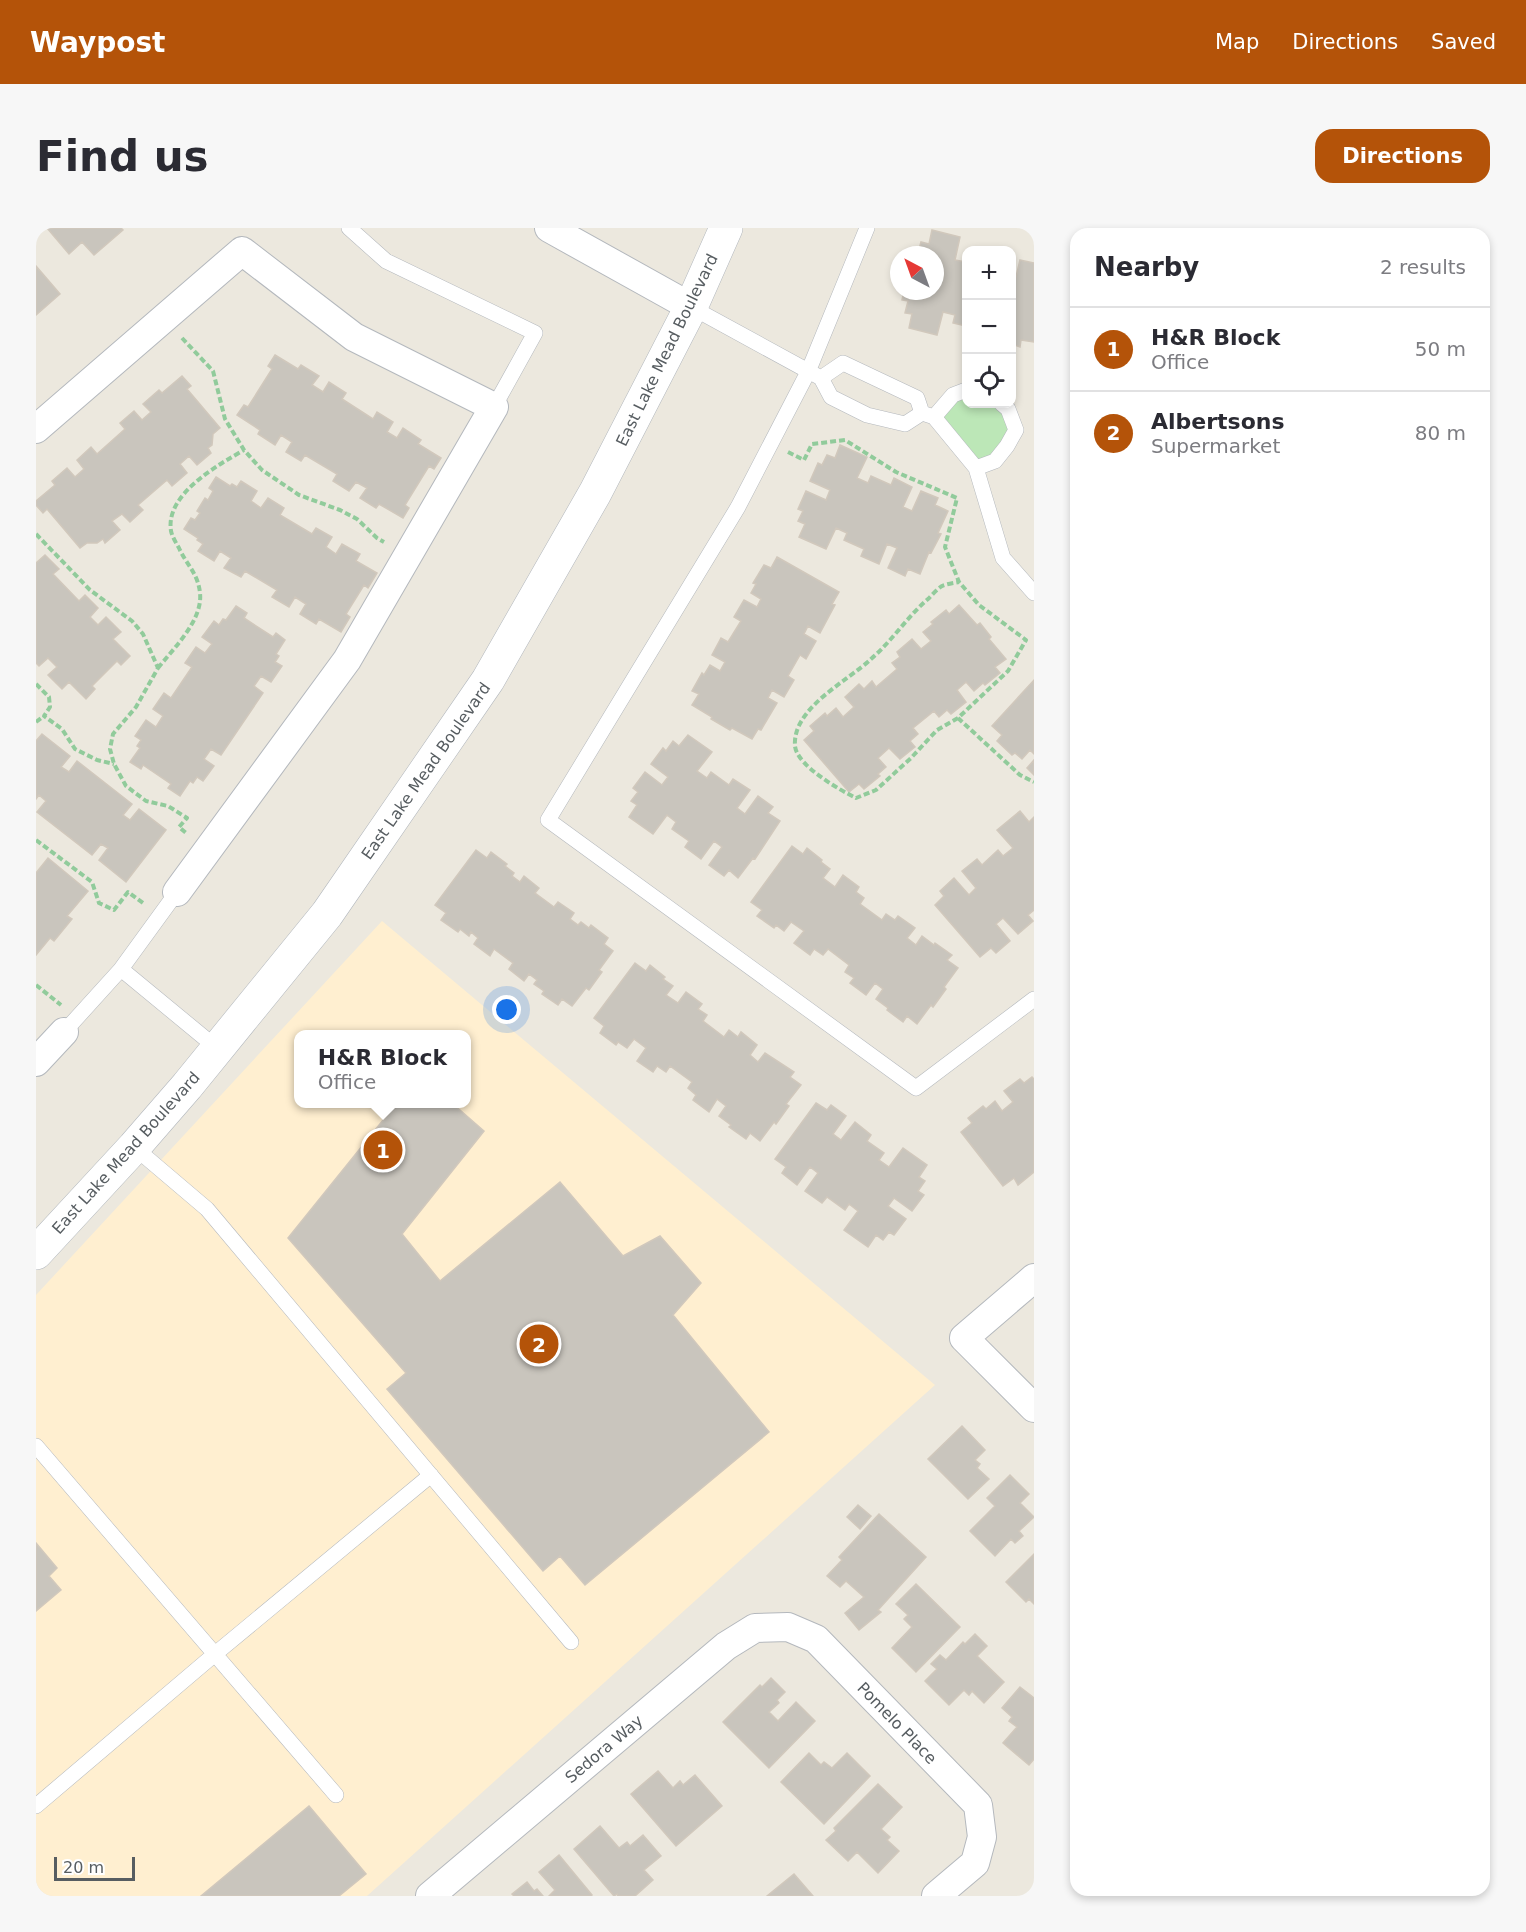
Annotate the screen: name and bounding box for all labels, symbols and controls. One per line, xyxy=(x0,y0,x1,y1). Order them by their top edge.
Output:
text: Waypost xyxy=(30,26,166,59)
text: Map xyxy=(1215,30,1259,54)
text: Directions xyxy=(1292,30,1398,54)
text: Saved xyxy=(1431,30,1496,54)
button: Directions xyxy=(1315,129,1490,183)
text: Find us xyxy=(36,132,209,181)
north arrow xyxy=(890,246,944,300)
map controls xyxy=(962,246,1016,408)
button: + xyxy=(962,246,1016,300)
street label: East Lake Mead Boulevard xyxy=(612,251,722,449)
text: Nearby xyxy=(1094,252,1199,282)
text: 2 results xyxy=(1380,255,1466,279)
button: − xyxy=(962,300,1016,354)
text: H&R Block xyxy=(1151,325,1280,350)
text: 1 xyxy=(1107,337,1120,361)
text: 50 m xyxy=(1415,337,1466,361)
text: Office xyxy=(1151,350,1209,374)
button: locate xyxy=(962,354,1016,408)
text: Albertsons xyxy=(1151,409,1285,434)
text: 2 xyxy=(1107,421,1120,445)
text: 80 m xyxy=(1415,421,1466,445)
text: Supermarket xyxy=(1151,434,1280,458)
street label: East Lake Mead Boulevard xyxy=(358,679,494,863)
your location xyxy=(492,995,521,1024)
popup xyxy=(294,1030,471,1108)
text: H&R Block xyxy=(318,1045,447,1070)
street label: East Lake Mead Boulevard xyxy=(48,1068,204,1238)
text: Office xyxy=(318,1070,376,1094)
pin: 1 xyxy=(364,1128,402,1172)
pin: 2 xyxy=(520,1322,558,1366)
street label: Pomelo Place xyxy=(853,1678,941,1768)
street label: Sedora Way xyxy=(561,1711,647,1787)
scale bar xyxy=(54,1854,135,1882)
text: 20 m xyxy=(63,1858,104,1877)

